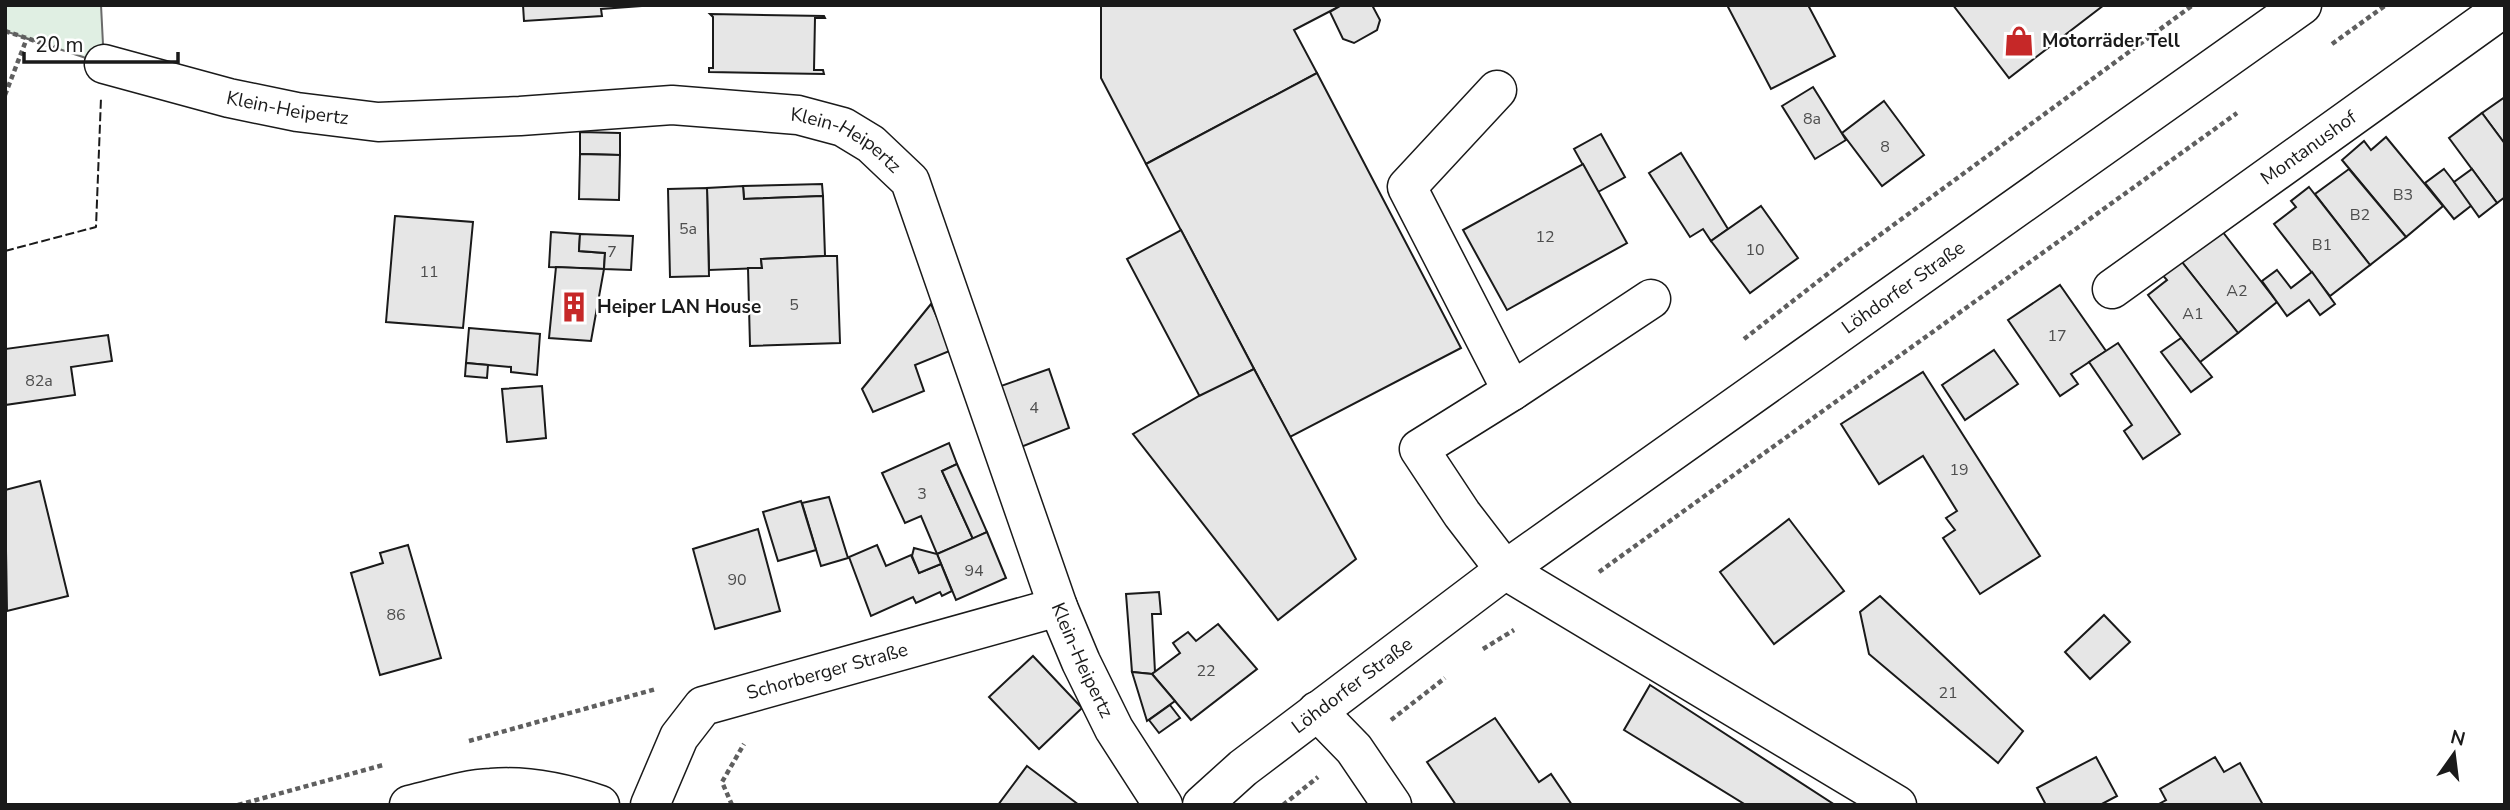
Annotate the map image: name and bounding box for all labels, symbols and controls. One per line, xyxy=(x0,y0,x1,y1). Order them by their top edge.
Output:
scale bar xyxy=(24,21,178,65)
shop icon: Motorräder Tell xyxy=(2002,24,2036,58)
place label: Motorräder Tell xyxy=(2042,28,2180,54)
text: 20 m xyxy=(35,31,84,59)
street label: Klein-Heipertz xyxy=(224,85,350,131)
street label: Klein-Heipertz xyxy=(790,101,907,179)
street label: Montanushof xyxy=(2255,104,2362,191)
house number: 8a xyxy=(1803,108,1821,130)
house number: 8 xyxy=(1880,136,1890,158)
house number: B3 xyxy=(2393,184,2413,206)
house number: B2 xyxy=(2350,204,2370,226)
house number: 5a xyxy=(679,218,697,240)
house number: 12 xyxy=(1535,226,1555,248)
house number: B1 xyxy=(2312,234,2332,256)
street label: Löhdorfer Straße xyxy=(1837,235,1970,340)
house number: 10 xyxy=(1745,239,1765,261)
house number: 7 xyxy=(607,241,617,263)
house number: 11 xyxy=(419,261,439,283)
house number: A2 xyxy=(2226,280,2248,302)
building icon: Heiper LAN House xyxy=(557,290,591,324)
place label: Heiper LAN House xyxy=(597,294,761,320)
house number: 5 xyxy=(789,294,799,316)
house number: A1 xyxy=(2182,303,2204,325)
house number: 17 xyxy=(2047,325,2067,347)
house number: 82a xyxy=(25,370,53,392)
house number: 4 xyxy=(1029,397,1039,419)
house number: 19 xyxy=(1949,459,1969,481)
house number: 3 xyxy=(917,483,927,505)
house number: 94 xyxy=(964,560,984,582)
house number: 90 xyxy=(727,569,747,591)
street label: Klein-Heipertz xyxy=(1045,599,1120,722)
house number: 86 xyxy=(386,604,406,626)
street label: Löhdorfer Straße xyxy=(1286,631,1418,740)
street label: Schorberger Straße xyxy=(743,637,911,706)
house number: 22 xyxy=(1196,660,1216,682)
house number: 21 xyxy=(1938,682,1958,704)
north arrow xyxy=(2419,719,2489,789)
text: N xyxy=(2448,724,2468,753)

